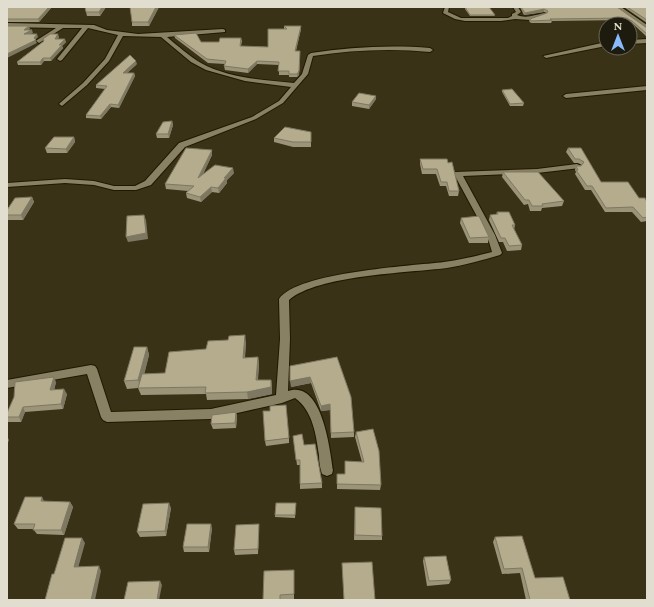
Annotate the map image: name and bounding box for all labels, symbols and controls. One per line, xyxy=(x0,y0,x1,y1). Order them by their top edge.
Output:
north arrow xyxy=(598,16,638,56)
text: N xyxy=(614,18,623,35)

